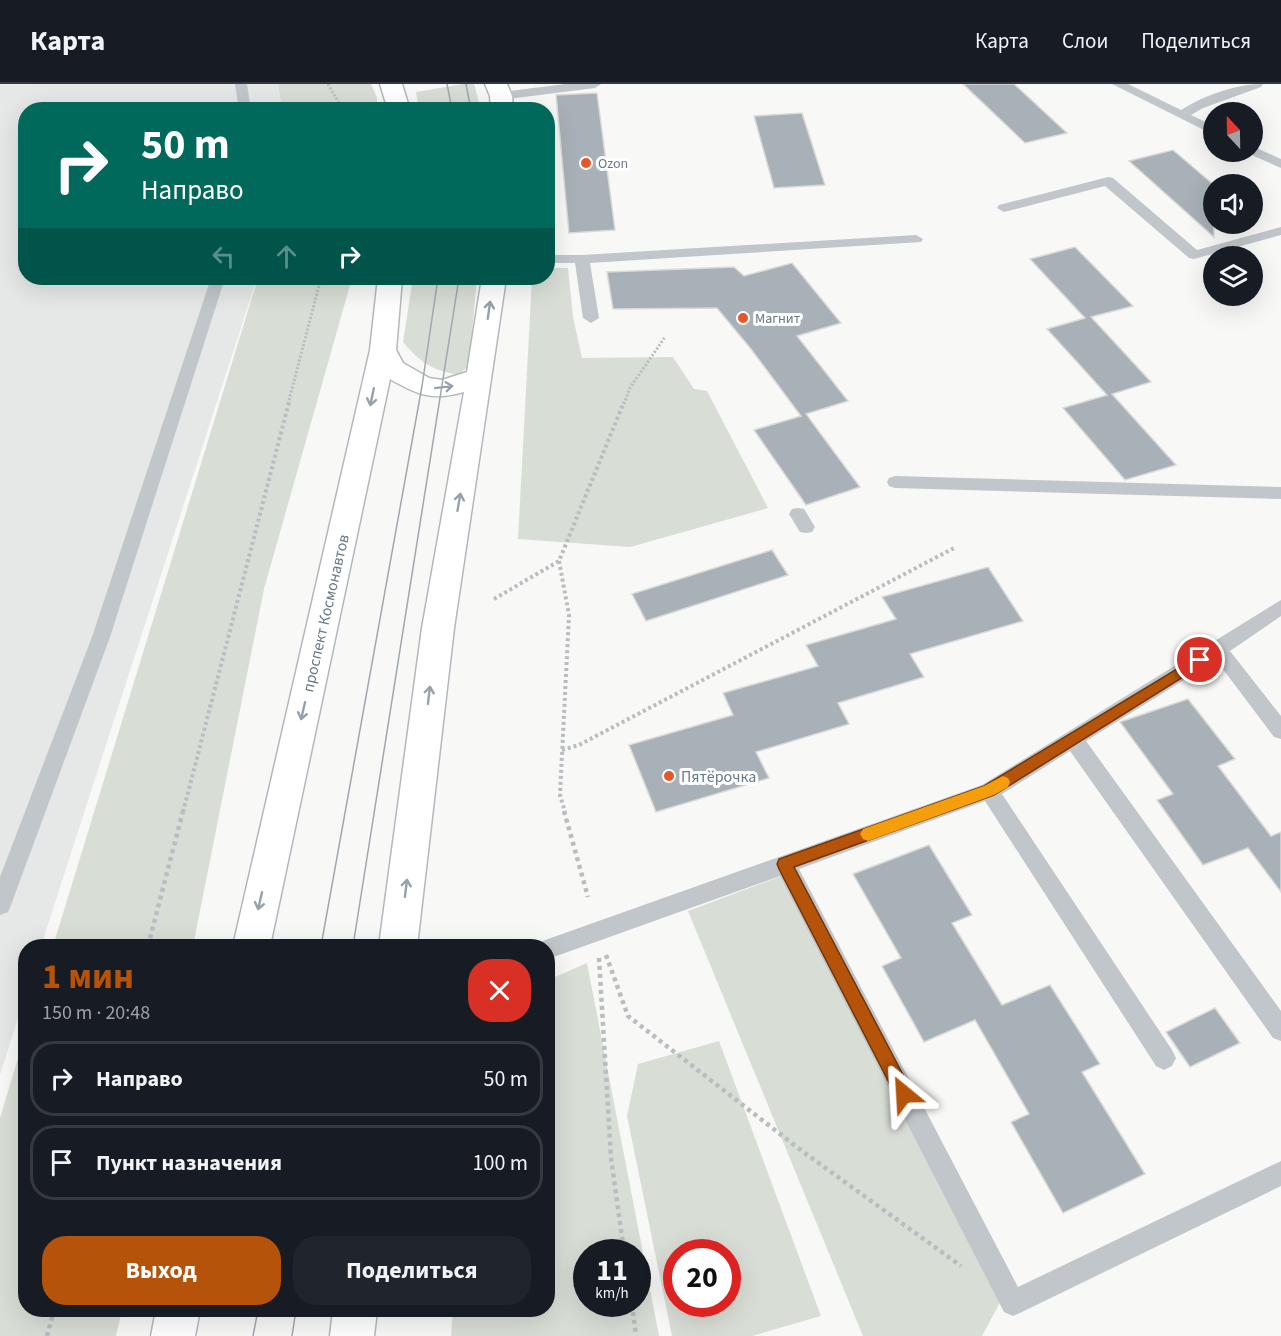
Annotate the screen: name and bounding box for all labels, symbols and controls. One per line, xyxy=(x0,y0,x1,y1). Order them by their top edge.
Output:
text: Карта xyxy=(30,21,105,61)
text: Карта xyxy=(975,26,1029,56)
text: Слои xyxy=(1062,26,1108,56)
text: Поделиться xyxy=(1141,26,1251,56)
north arrow xyxy=(1203,102,1263,162)
map controls xyxy=(1203,102,1263,306)
text: 50 m xyxy=(141,115,230,175)
icon: right xyxy=(42,126,120,204)
place label: Ozon xyxy=(598,154,628,174)
marker: Ozon xyxy=(579,156,593,170)
text: Направо xyxy=(141,171,244,210)
button: sound xyxy=(1203,174,1263,234)
icon: left xyxy=(207,240,240,273)
icon: ahead xyxy=(270,240,303,273)
icon: right xyxy=(333,240,366,273)
button: layers xyxy=(1203,246,1263,306)
one-way arrow xyxy=(483,300,494,320)
place label: Магнит xyxy=(755,309,801,329)
marker: Магнит xyxy=(736,311,750,325)
one-way arrow xyxy=(434,381,454,392)
one-way arrow xyxy=(366,387,377,407)
one-way arrow xyxy=(454,493,465,513)
street label: проспект Космонавтов xyxy=(297,532,355,694)
pin xyxy=(1174,634,1225,685)
icon: arrive xyxy=(1183,643,1216,676)
one-way arrow xyxy=(424,685,435,705)
one-way arrow xyxy=(297,701,308,720)
place label: Пятёрочка xyxy=(681,766,756,788)
marker: Пятёрочка xyxy=(662,769,676,783)
one-way arrow xyxy=(401,879,412,899)
one-way arrow xyxy=(254,891,266,910)
text: 1 мин xyxy=(42,951,134,1002)
button: close xyxy=(468,959,531,1022)
text: 150 m · 20:48 xyxy=(42,999,150,1027)
icon: right xyxy=(45,1062,78,1095)
position arrow xyxy=(872,1062,936,1126)
text: Направо xyxy=(96,1063,183,1095)
text: 50 m xyxy=(483,1063,528,1095)
icon: arrive xyxy=(45,1146,78,1179)
text: Пункт назначения xyxy=(96,1147,282,1179)
text: 100 m xyxy=(473,1147,528,1179)
button: Выход xyxy=(42,1236,281,1305)
button: Поделиться xyxy=(293,1236,531,1305)
speed limit sign: 20 xyxy=(663,1239,741,1317)
text: 11 xyxy=(596,1249,628,1292)
text: km/h xyxy=(595,1283,629,1304)

